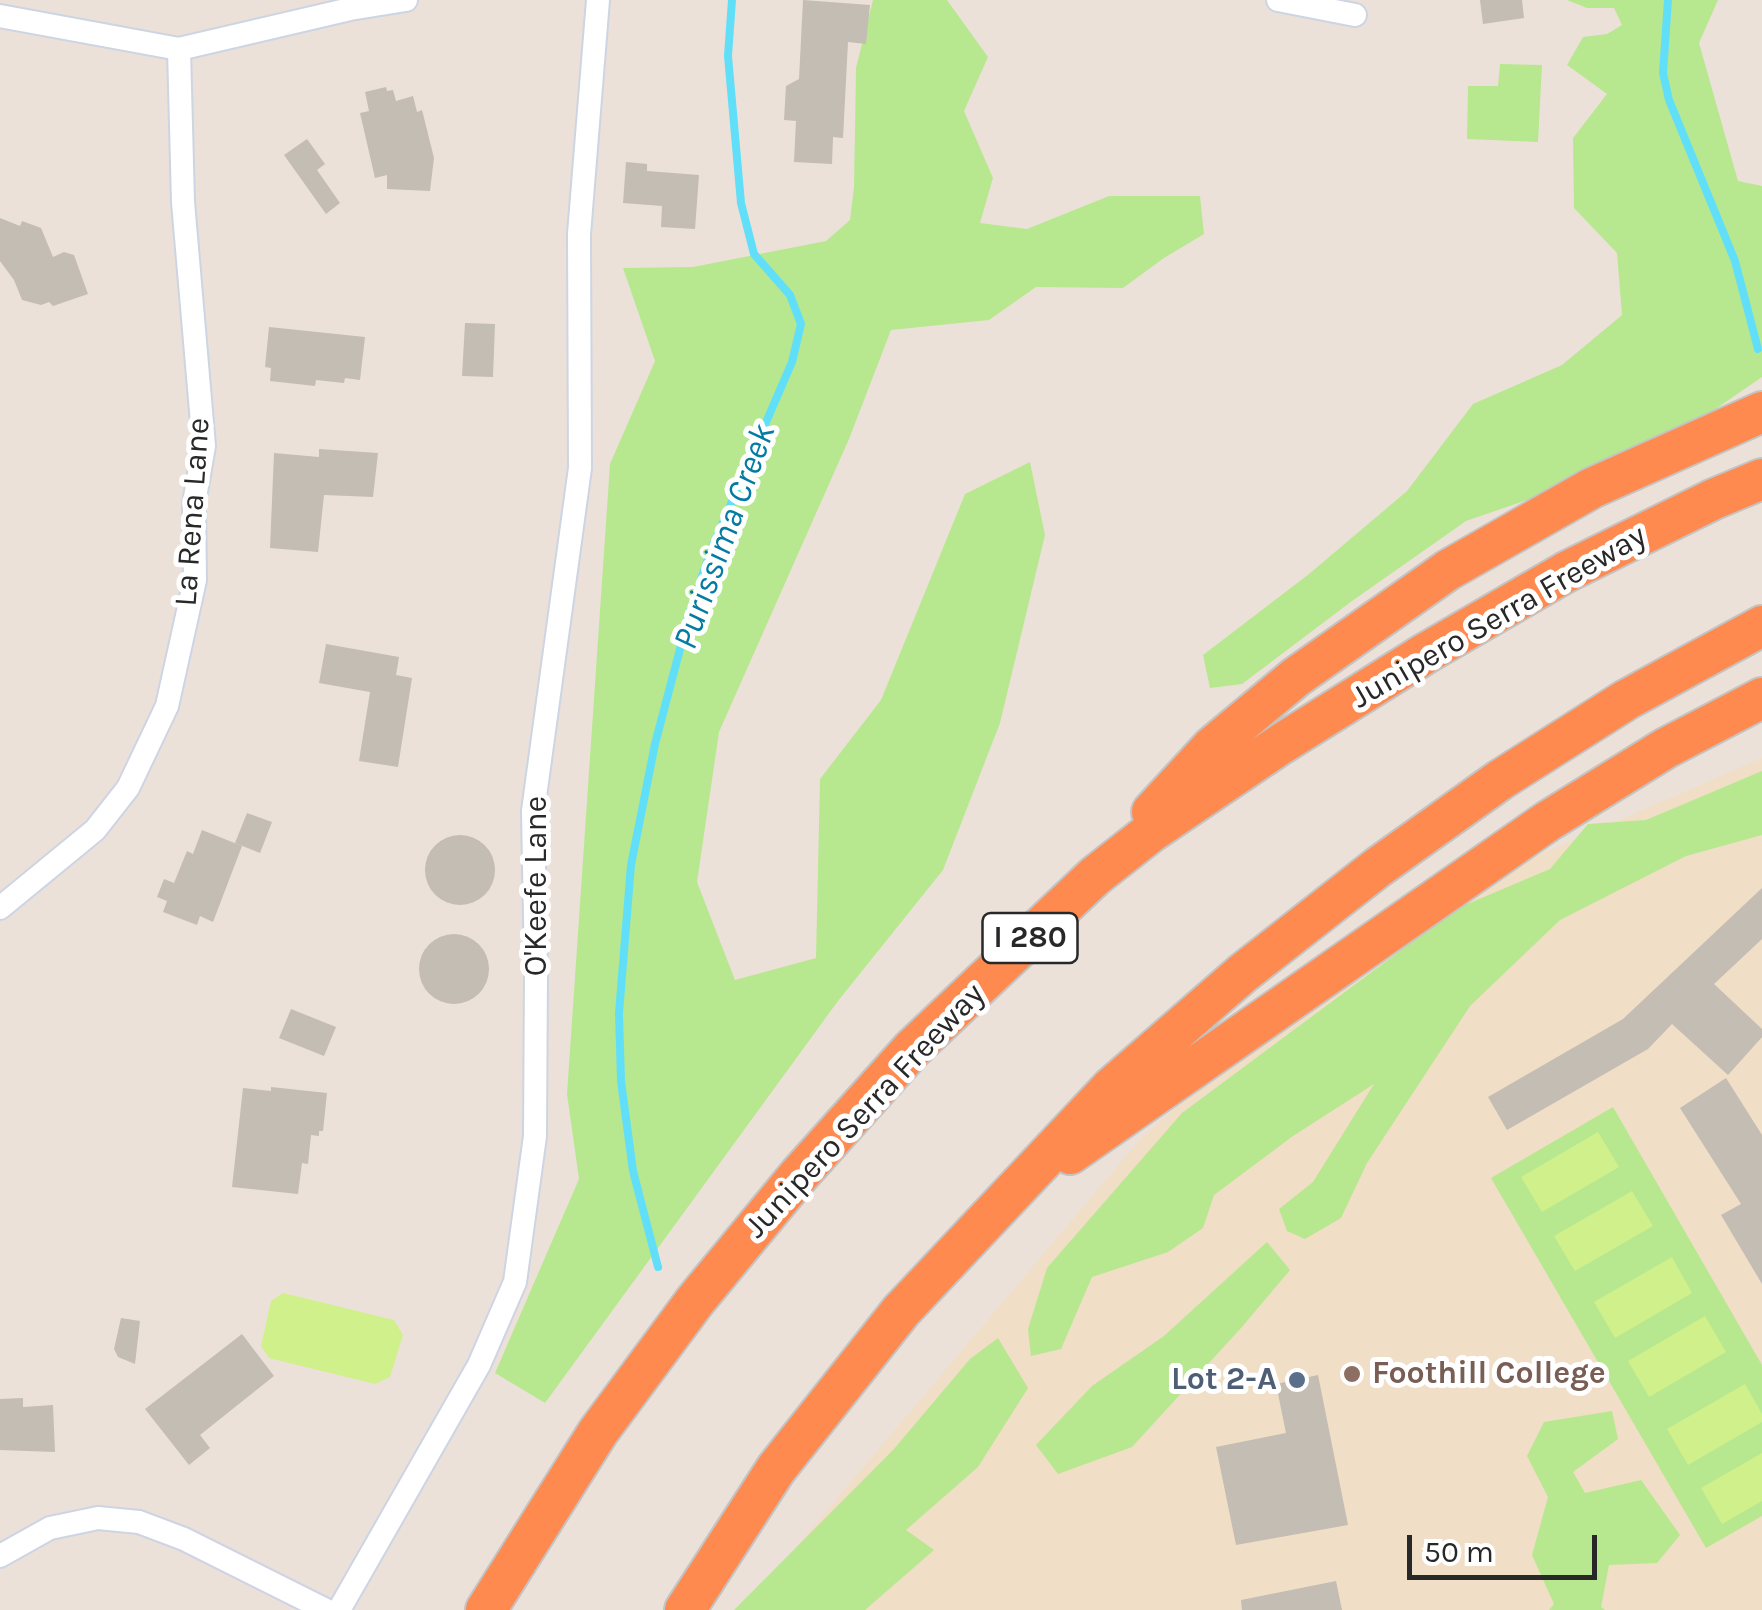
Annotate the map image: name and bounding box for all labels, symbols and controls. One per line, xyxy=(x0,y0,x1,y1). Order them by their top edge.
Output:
street label: La Rena Lane xyxy=(167,416,219,608)
water label: Purissima Creek xyxy=(665,419,785,655)
street label: Junipero Serra Freeway xyxy=(1345,517,1653,717)
street label: O'Keefe Lane xyxy=(518,796,556,976)
road number: I 280 xyxy=(982,913,1078,963)
street label: Junipero Serra Freeway xyxy=(737,976,993,1246)
place label: Foothill College xyxy=(1372,1355,1606,1393)
place label: Lot 2-A xyxy=(1171,1361,1277,1399)
marker: Foothill College xyxy=(1341,1363,1363,1385)
marker: Lot 2-A xyxy=(1286,1369,1308,1391)
scale bar xyxy=(1412,1515,1602,1577)
text: 50 m xyxy=(1424,1534,1494,1570)

